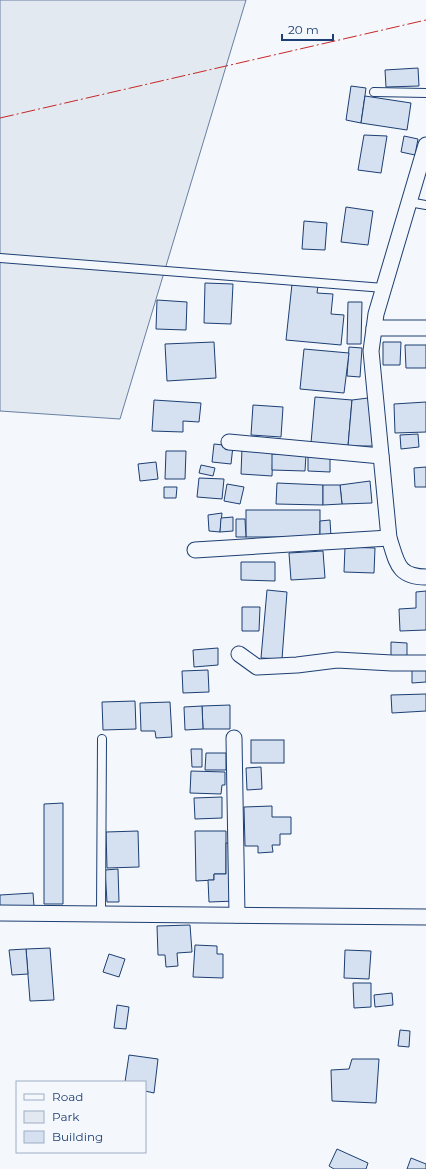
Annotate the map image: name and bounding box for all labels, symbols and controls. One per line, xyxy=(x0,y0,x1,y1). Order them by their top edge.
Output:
scale bar xyxy=(282,16,333,42)
text: 20 m xyxy=(288,22,319,37)
legend xyxy=(16,1081,146,1153)
text: Road xyxy=(52,1089,83,1104)
text: Park xyxy=(52,1109,80,1124)
text: Building xyxy=(52,1129,103,1144)

